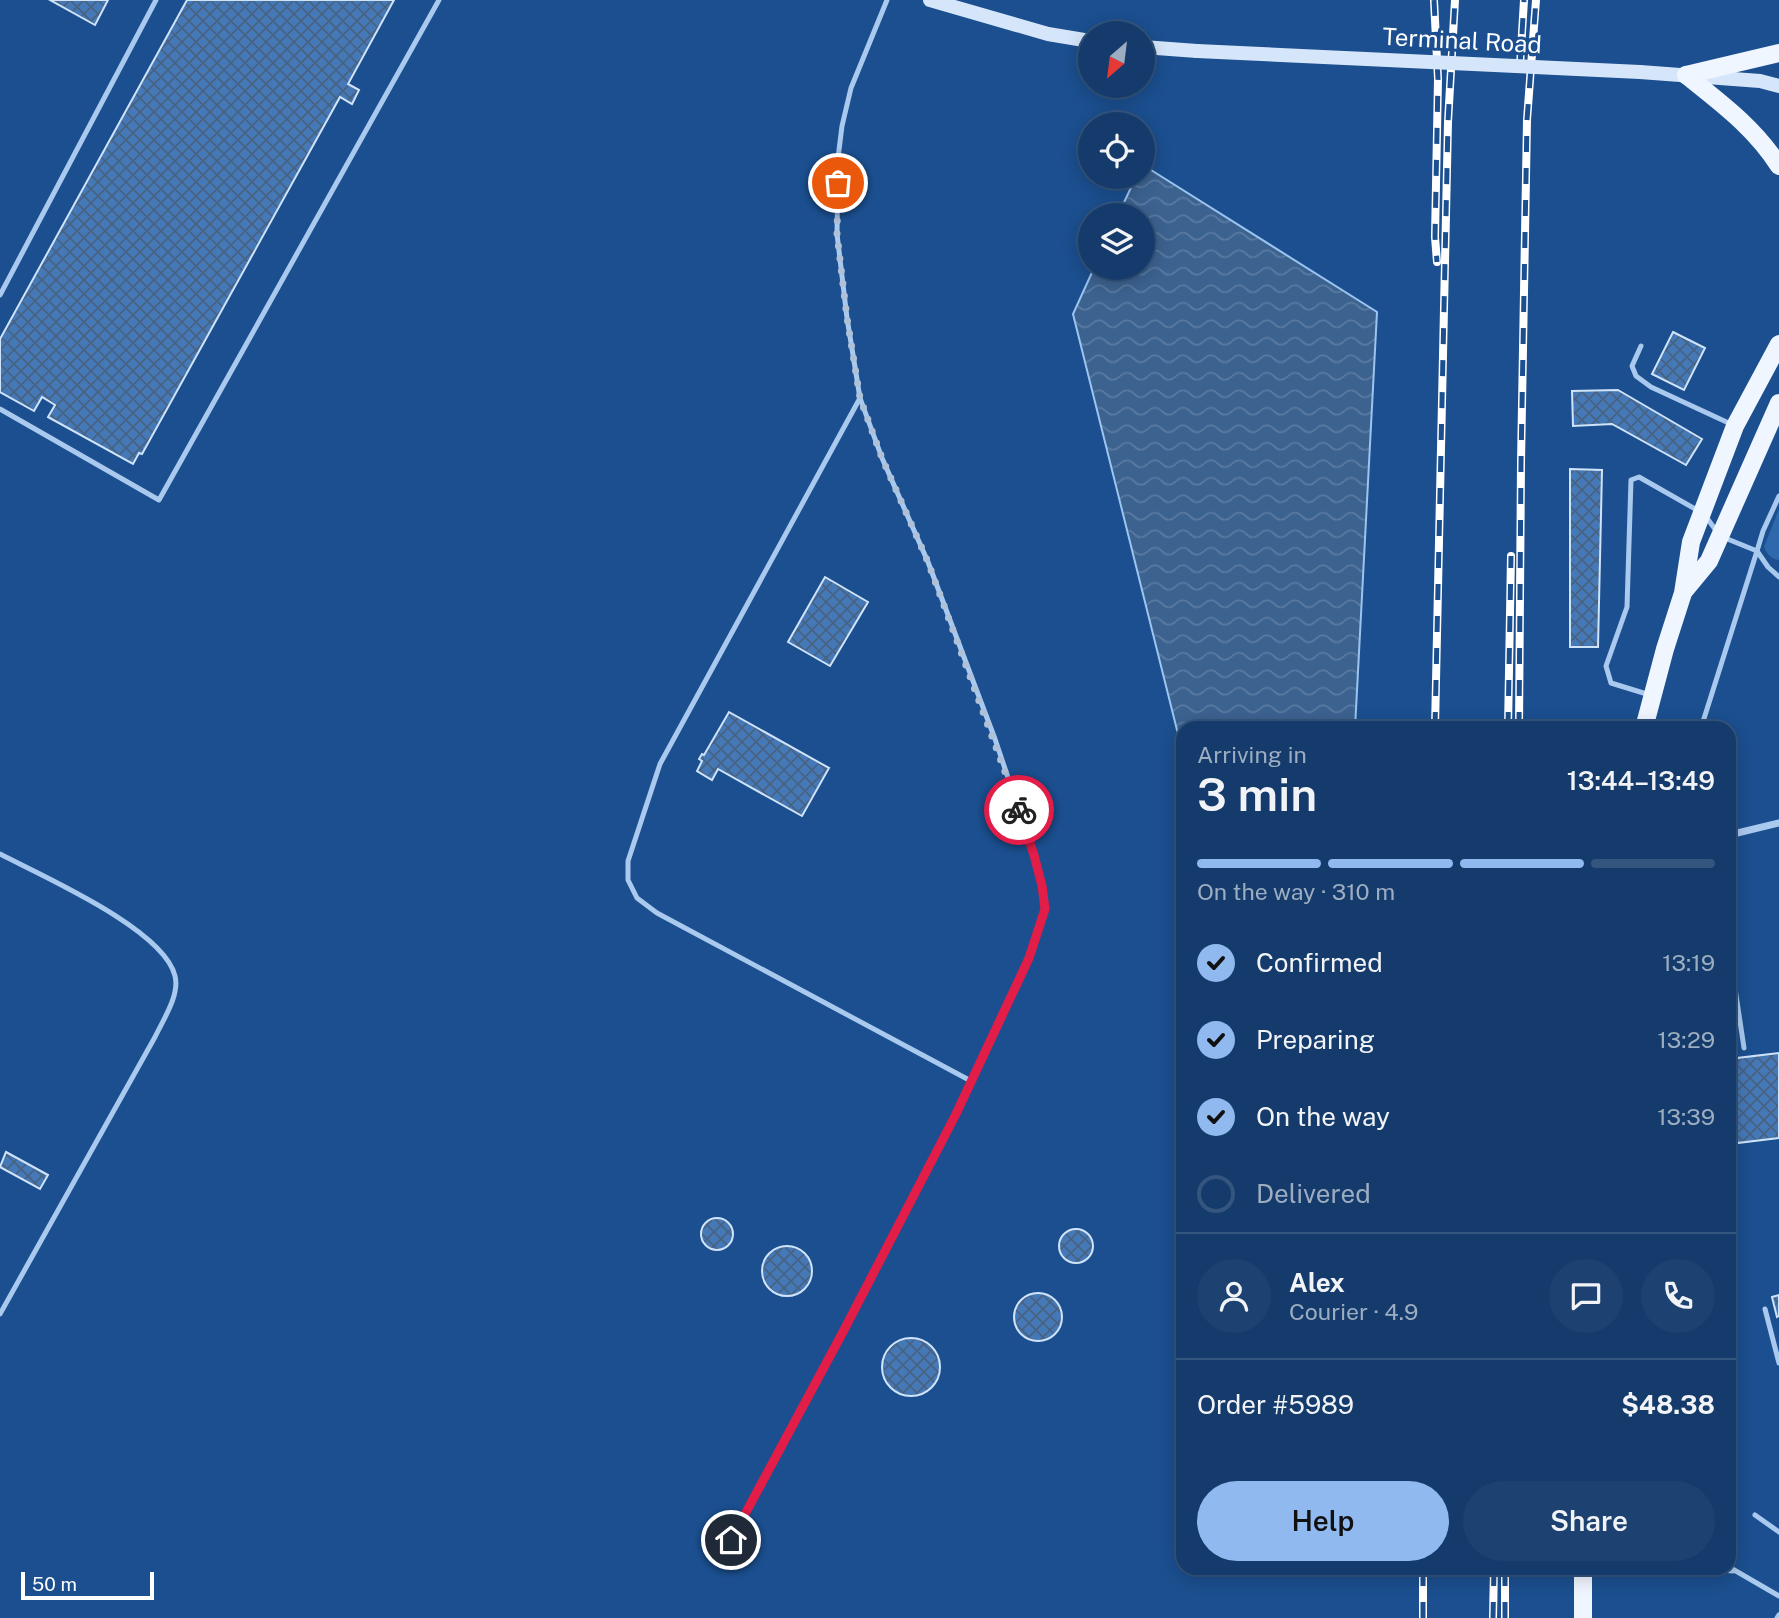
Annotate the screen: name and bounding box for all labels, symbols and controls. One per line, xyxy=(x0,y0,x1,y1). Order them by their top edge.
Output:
north arrow xyxy=(1078,21,1155,98)
map controls xyxy=(1078,21,1155,280)
street label: Terminal Road xyxy=(1382,22,1542,58)
button: locate xyxy=(1078,112,1155,189)
pin xyxy=(808,153,868,213)
icon: bag xyxy=(819,164,857,202)
button: layers xyxy=(1078,203,1155,280)
text: Arriving in xyxy=(1197,741,1307,768)
text: 13:44–13:49 xyxy=(1567,765,1715,796)
text: 3 min xyxy=(1197,767,1317,821)
courier xyxy=(984,775,1054,845)
icon: bike xyxy=(1000,791,1038,829)
text: On the way · 310 m xyxy=(1197,878,1395,905)
icon: check xyxy=(1197,944,1235,982)
text: Confirmed xyxy=(1256,947,1383,978)
text: 13:19 xyxy=(1662,949,1715,976)
icon: check xyxy=(1197,1021,1235,1059)
text: Preparing xyxy=(1256,1024,1375,1055)
text: 13:29 xyxy=(1657,1026,1715,1053)
icon: check xyxy=(1197,1098,1235,1136)
text: On the way xyxy=(1256,1101,1390,1132)
text: 13:39 xyxy=(1657,1103,1715,1130)
text: Delivered xyxy=(1256,1178,1371,1209)
button: person xyxy=(1197,1259,1271,1333)
button: chat xyxy=(1549,1259,1623,1333)
button: phone xyxy=(1641,1259,1715,1333)
text: Alex xyxy=(1289,1267,1345,1298)
text: Courier · 4.9 xyxy=(1289,1298,1418,1325)
text: Order #5989 xyxy=(1197,1389,1354,1420)
text: $48.38 xyxy=(1621,1389,1715,1420)
button: Help xyxy=(1197,1481,1449,1561)
button: Share xyxy=(1463,1481,1715,1561)
pin xyxy=(701,1510,761,1570)
icon: home xyxy=(712,1521,750,1559)
scale bar xyxy=(21,1569,154,1601)
text: 50 m xyxy=(32,1573,77,1595)

